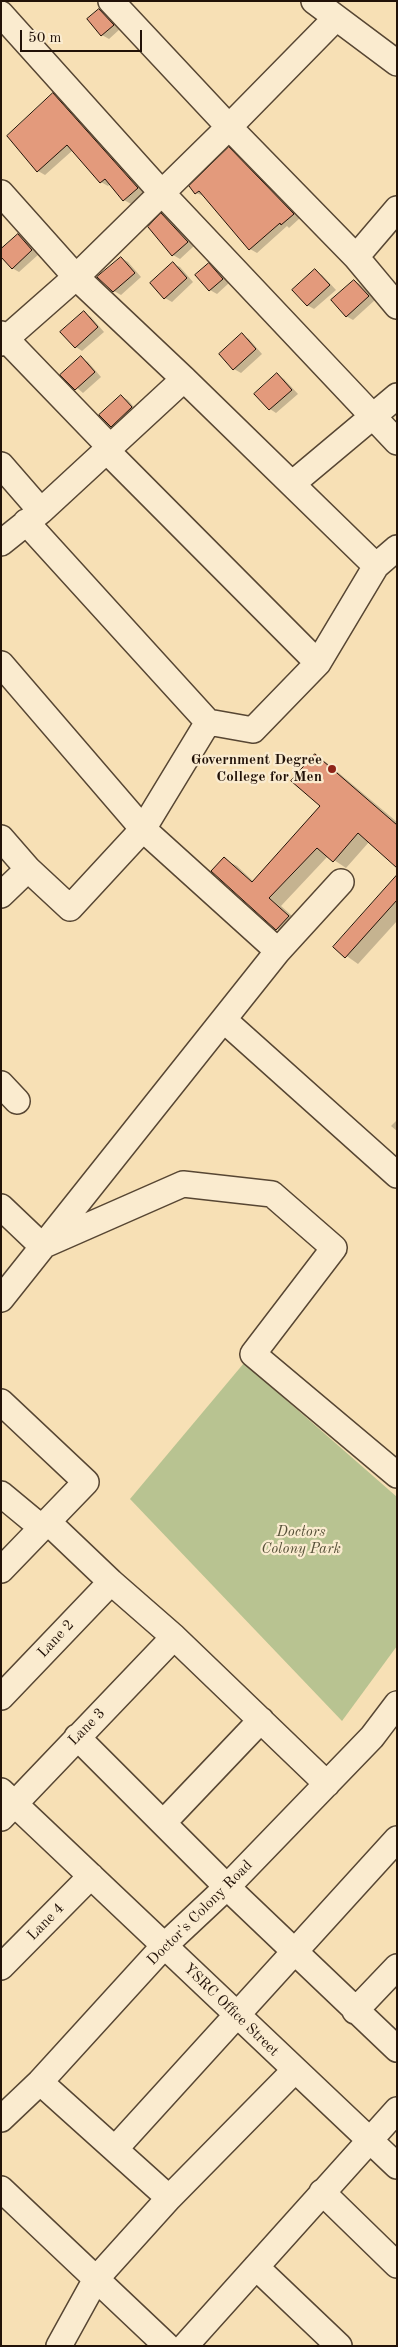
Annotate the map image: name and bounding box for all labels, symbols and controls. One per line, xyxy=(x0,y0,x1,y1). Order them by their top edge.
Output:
scale bar xyxy=(22,20,145,52)
text: 50 m xyxy=(28,31,62,46)
place label: Government Degree College for Men xyxy=(191,751,322,786)
marker: Government Degree College for Men xyxy=(326,763,338,775)
park label: Doctors Colony Park xyxy=(261,1523,341,1558)
street label: Lane 2 xyxy=(34,1616,78,1662)
street label: Lane 3 xyxy=(65,1704,109,1750)
street label: Doctor's Colony Road xyxy=(144,1857,256,1969)
street label: Lane 4 xyxy=(24,1899,68,1945)
street label: YSRC Office Street xyxy=(179,1960,283,2060)

